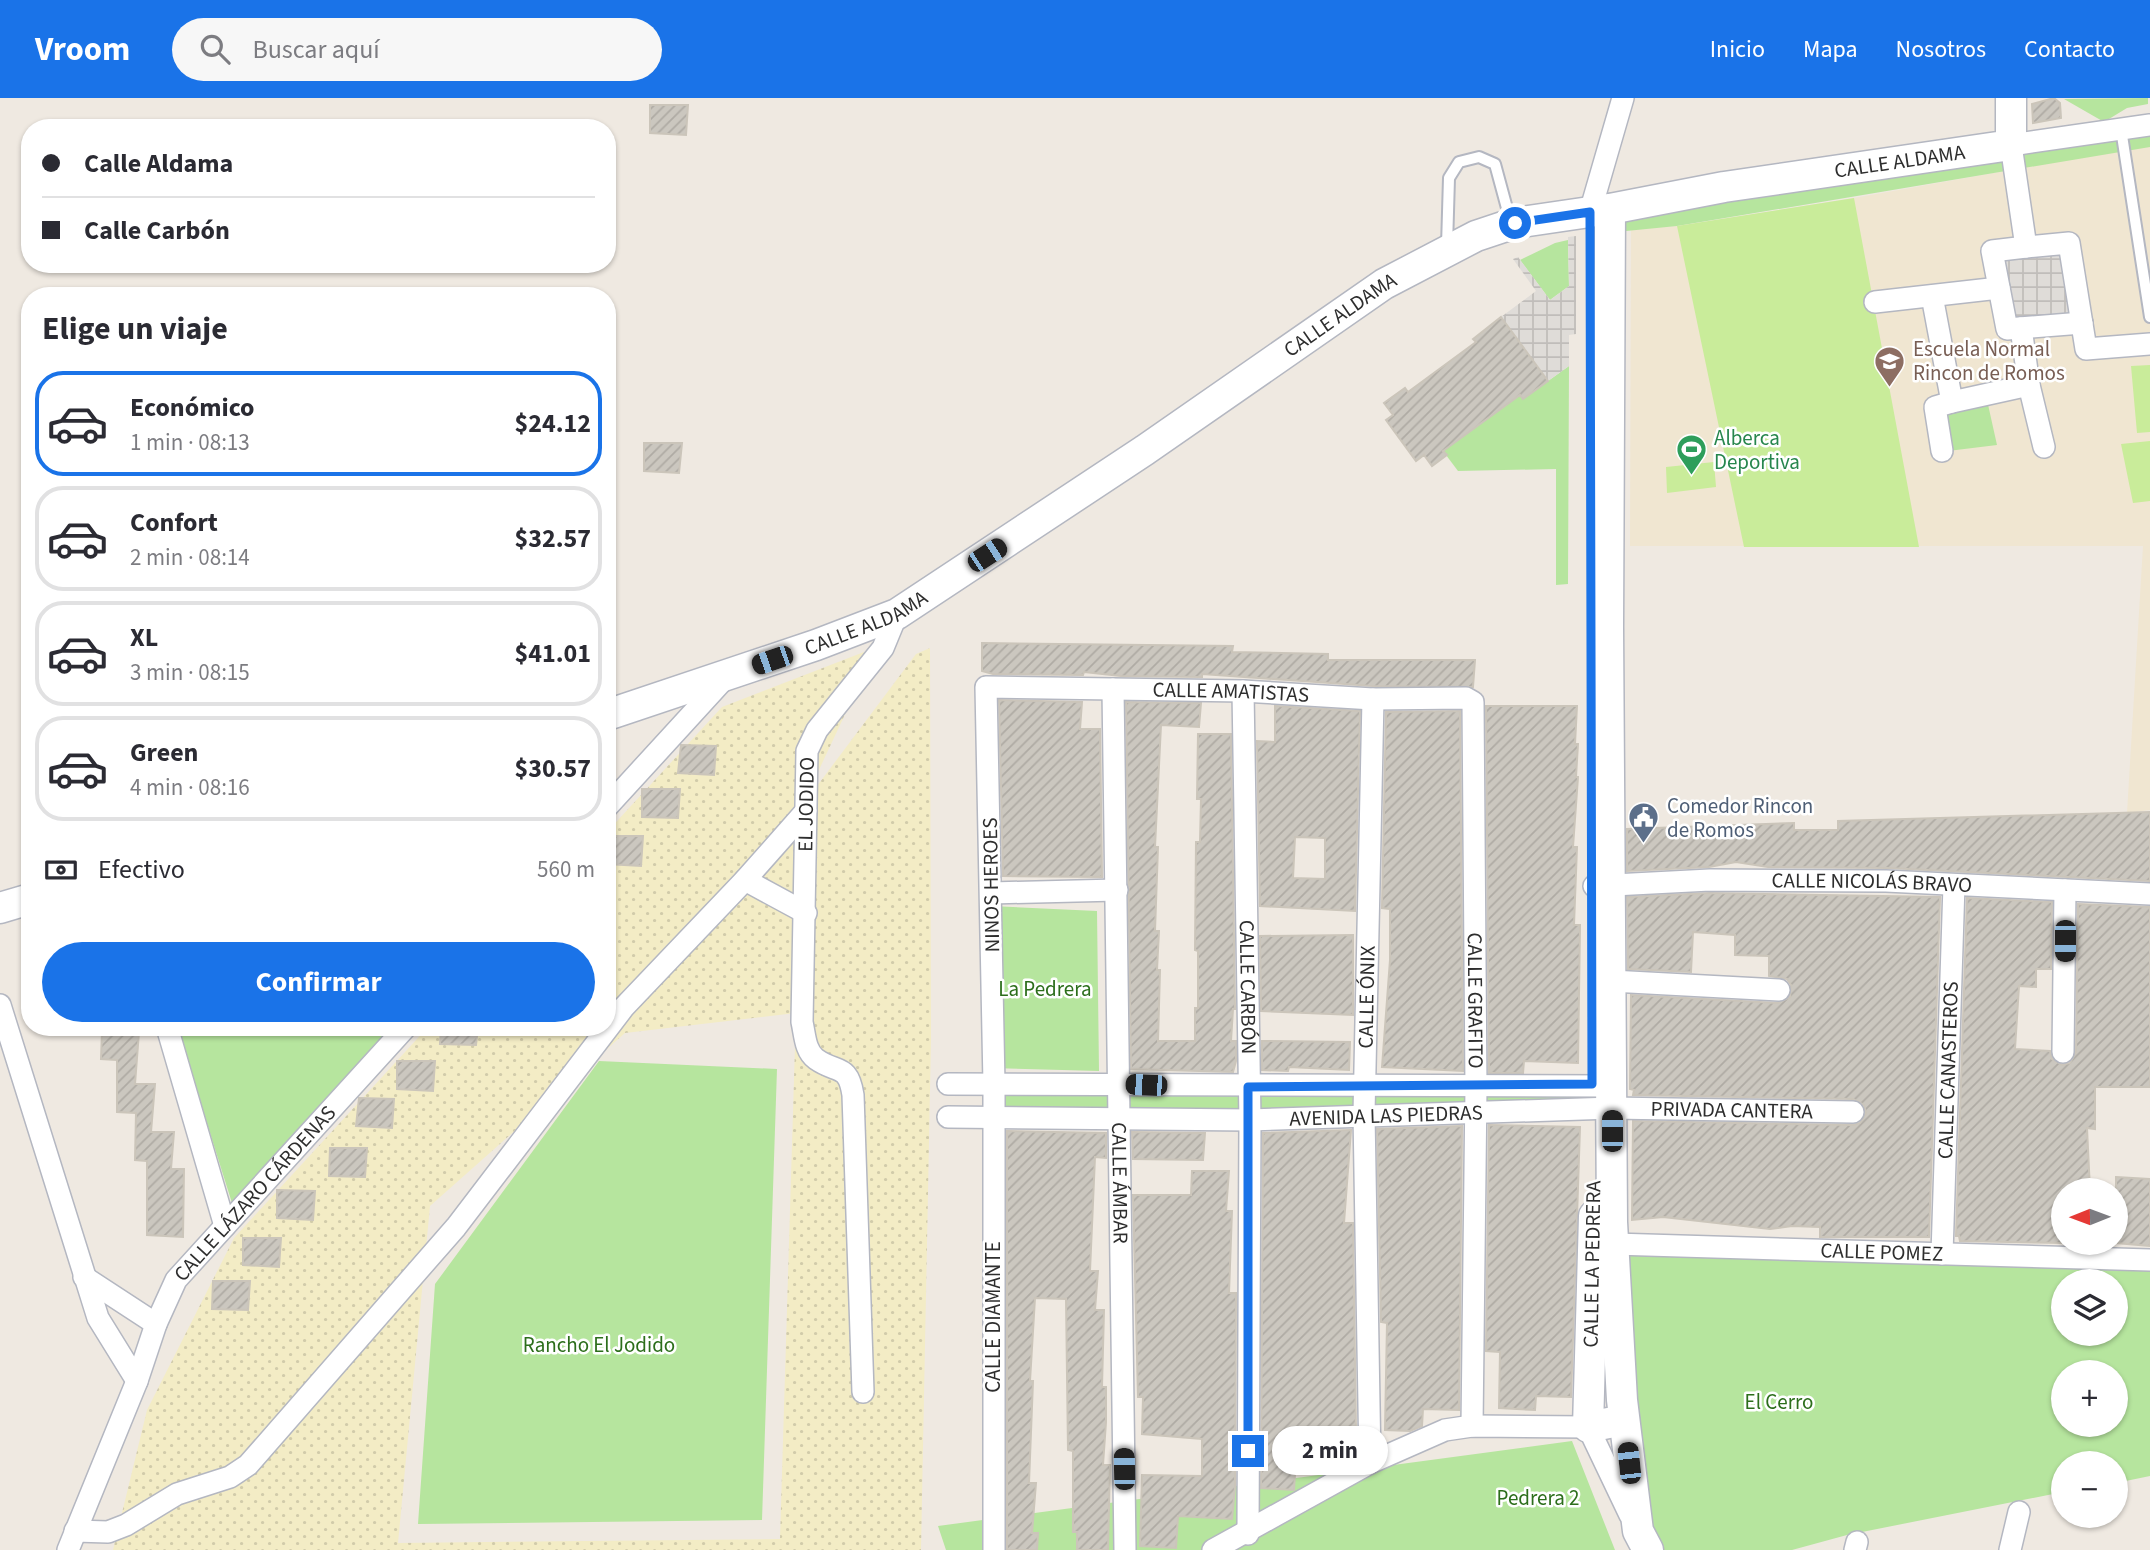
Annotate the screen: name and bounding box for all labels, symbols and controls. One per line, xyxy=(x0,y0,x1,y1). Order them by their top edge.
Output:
search box xyxy=(172,18,662,81)
text: Vroom xyxy=(35,26,130,73)
icon: search xyxy=(196,30,234,68)
text: Buscar aquí xyxy=(252,31,380,68)
text: Inicio xyxy=(1710,32,1765,67)
text: Mapa xyxy=(1803,32,1858,67)
text: Nosotros xyxy=(1896,32,1986,67)
text: Contacto xyxy=(2024,32,2115,67)
street label: CALLE ALDAMA xyxy=(1832,137,1968,186)
text: Calle Aldama xyxy=(84,145,233,182)
route start xyxy=(1499,207,1531,239)
text: Calle Carbón xyxy=(84,212,230,249)
street label: CALLE ALDAMA xyxy=(1278,265,1402,364)
text: Elige un viaje xyxy=(42,306,228,352)
place label: Escuela Normal Rincon de Romos xyxy=(1913,334,2065,388)
school or university icon: Escuela Normal Rincon de Romos xyxy=(1873,344,1907,388)
text: Económico xyxy=(130,389,255,426)
icon: car xyxy=(46,392,109,455)
text: $24.12 xyxy=(515,405,591,442)
place label: Alberca Deportiva xyxy=(1714,423,1800,477)
text: 1 min · 08:13 xyxy=(130,426,250,459)
sports icon: Alberca Deportiva xyxy=(1674,433,1708,477)
text: Confort xyxy=(130,504,218,541)
icon: car xyxy=(46,507,109,570)
text: $32.57 xyxy=(515,520,591,557)
car xyxy=(964,535,1011,575)
text: 2 min · 08:14 xyxy=(130,541,250,574)
street label: CALLE ALDAMA xyxy=(801,583,934,663)
text: XL xyxy=(130,619,158,656)
icon: car xyxy=(46,622,109,685)
text: $41.01 xyxy=(515,635,591,672)
car xyxy=(749,643,796,677)
text: 3 min · 08:15 xyxy=(130,656,250,689)
street label: CALLE AMATISTAS xyxy=(1152,675,1310,710)
text: Green xyxy=(130,734,198,771)
icon: car xyxy=(46,737,109,800)
text: $30.57 xyxy=(515,750,591,787)
street label: EL JODIDO xyxy=(790,757,822,852)
text: 4 min · 08:16 xyxy=(130,771,250,804)
place label: Comedor Rincon de Romos xyxy=(1667,791,1813,845)
public building icon: Comedor Rincon de Romos xyxy=(1627,801,1661,845)
street label: NINOS HEROES xyxy=(975,817,1007,953)
icon: cash xyxy=(42,851,80,889)
text: Efectivo xyxy=(98,851,185,888)
text: 560 m xyxy=(537,853,595,886)
street label: CALLE NICOLÁS BRAVO xyxy=(1771,865,1973,900)
street label: CALLE CARBÓN xyxy=(1232,920,1264,1054)
car xyxy=(2055,920,2076,962)
street label: CALLE GRAFITO xyxy=(1460,932,1491,1069)
button: Confirmar xyxy=(42,942,595,1022)
street label: CALLE ÓNIX xyxy=(1350,945,1383,1049)
park label: La Pedrera xyxy=(998,974,1092,1004)
street label: CALLE CANASTEROS xyxy=(1930,981,1966,1159)
car xyxy=(1125,1074,1168,1096)
street label: PRIVADA CANTERA xyxy=(1650,1094,1814,1126)
street label: AVENIDA LAS PIEDRAS xyxy=(1289,1097,1483,1134)
street label: CALLE LÁZARO CÁRDENAS xyxy=(167,1099,343,1288)
car xyxy=(1602,1110,1623,1152)
street label: CALLE ÁMBAR xyxy=(1104,1122,1136,1244)
north arrow xyxy=(2051,1178,2128,1255)
map controls xyxy=(2051,1178,2128,1528)
street label: CALLE LA PEDRERA xyxy=(1576,1180,1608,1348)
street label: CALLE POMEZ xyxy=(1820,1235,1944,1269)
street label: CALLE DIAMANTE xyxy=(978,1241,1008,1393)
button: layers xyxy=(2051,1269,2128,1346)
park label: Rancho El Jodido xyxy=(523,1330,675,1360)
button: + xyxy=(2051,1360,2128,1437)
park label: El Cerro xyxy=(1745,1387,1813,1417)
callout: 2 min xyxy=(1272,1426,1388,1476)
text: 2 min xyxy=(1302,1434,1358,1467)
route end xyxy=(1232,1435,1264,1467)
car xyxy=(1617,1441,1642,1485)
car xyxy=(1114,1448,1135,1490)
button: − xyxy=(2051,1451,2128,1528)
park label: Pedrera 2 xyxy=(1497,1483,1579,1513)

